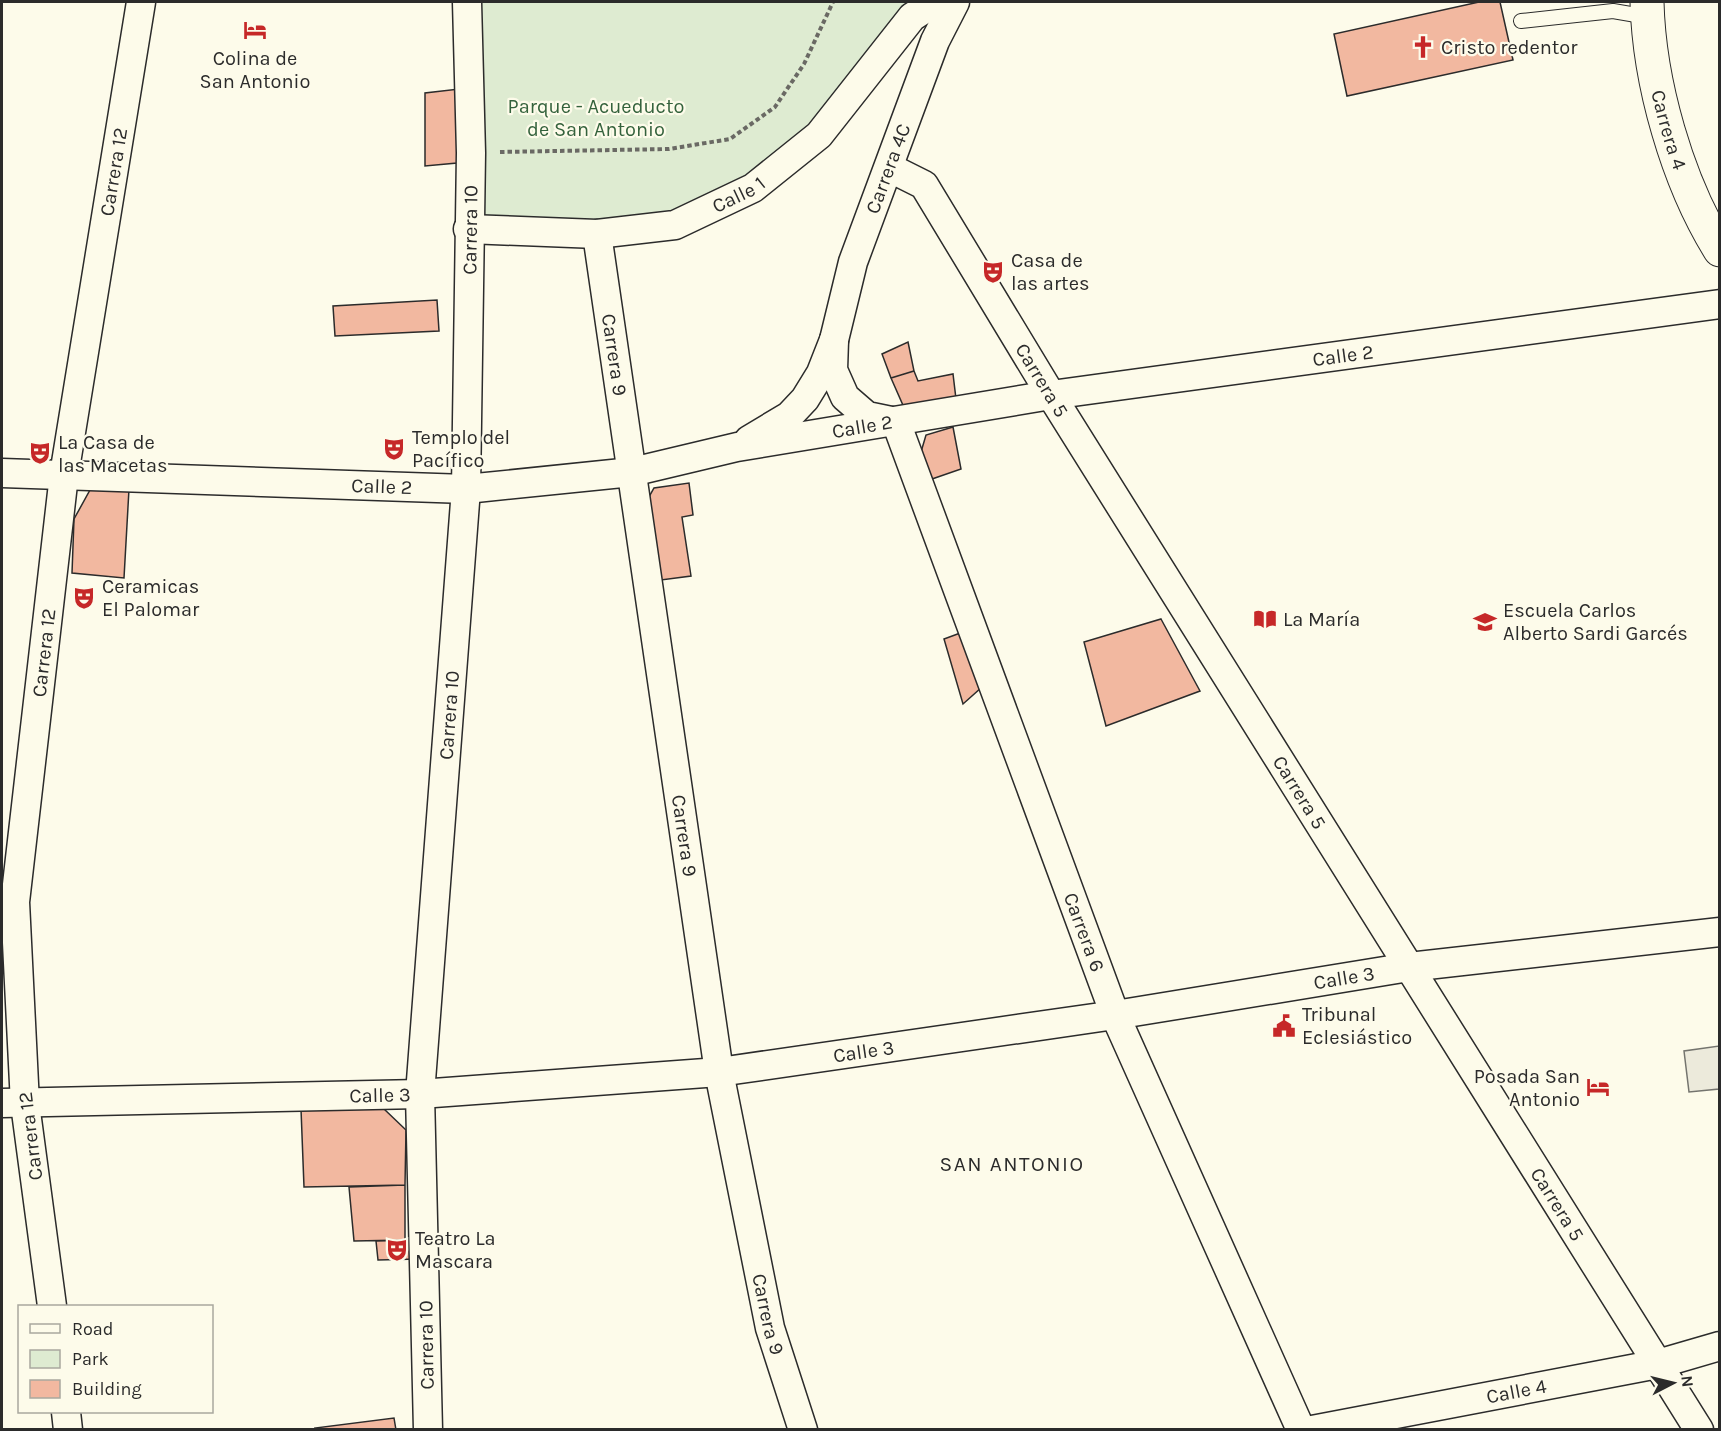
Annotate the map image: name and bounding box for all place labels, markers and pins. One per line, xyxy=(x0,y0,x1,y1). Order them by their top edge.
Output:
hotel icon: Colina de San Antonio xyxy=(242,17,268,43)
church icon: Cristo redentor xyxy=(1410,34,1436,60)
place label: Cristo redentor xyxy=(1441,36,1578,59)
place label: Colina de San Antonio xyxy=(200,47,310,93)
place label: Casa de las artes xyxy=(1011,249,1089,295)
theatre icon: Casa de las artes xyxy=(980,259,1006,285)
place label: Templo del Pacífico xyxy=(412,426,510,472)
place label: La Casa de las Macetas xyxy=(58,431,167,477)
theatre icon: Templo del Pacífico xyxy=(381,436,407,462)
theatre icon: La Casa de las Macetas xyxy=(27,440,53,466)
place label: Ceramicas El Palomar xyxy=(102,575,200,621)
theatre icon: Ceramicas El Palomar xyxy=(71,585,97,611)
place label: Escuela Carlos Alberto Sardi Garcés xyxy=(1503,599,1688,645)
library icon: La María xyxy=(1252,606,1278,632)
place label: La María xyxy=(1283,608,1360,631)
school or university icon: Escuela Carlos Alberto Sardi Garcés xyxy=(1472,609,1498,635)
place label: Tribunal Eclesiástico xyxy=(1302,1003,1412,1049)
public building icon: Tribunal Eclesiástico xyxy=(1271,1013,1297,1039)
place label: Posada San Antonio xyxy=(1474,1065,1580,1111)
hotel icon: Posada San Antonio xyxy=(1585,1074,1611,1100)
place label: Teatro La Mascara xyxy=(415,1227,496,1273)
theatre icon: Teatro La Mascara xyxy=(384,1237,410,1263)

